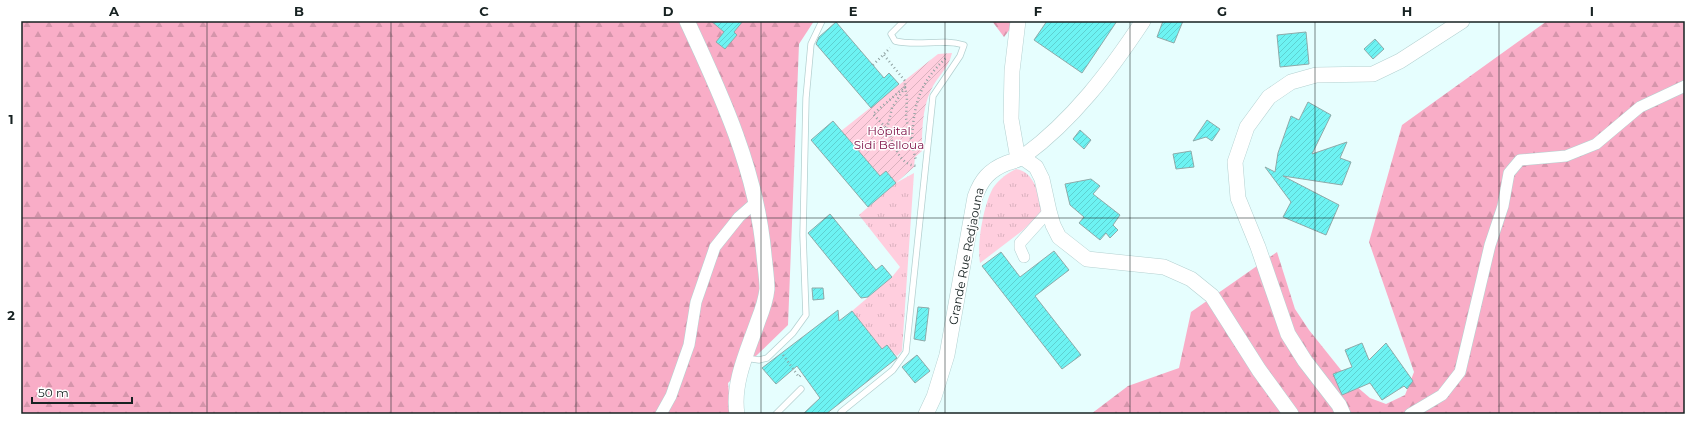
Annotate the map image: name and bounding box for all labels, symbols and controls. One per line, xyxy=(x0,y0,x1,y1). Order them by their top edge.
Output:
text: A xyxy=(108,3,120,19)
text: B xyxy=(294,3,304,19)
text: C xyxy=(479,3,489,19)
text: D xyxy=(663,3,674,19)
text: E xyxy=(849,3,858,19)
text: F xyxy=(1034,3,1042,19)
text: G xyxy=(1217,3,1227,19)
text: H xyxy=(1402,3,1412,19)
text: I xyxy=(1590,3,1594,19)
text: 1 xyxy=(8,111,14,127)
park label: Hôpital Sidi Belloua xyxy=(854,123,924,152)
street label: Grande Rue Redjaouna xyxy=(945,186,987,326)
text: 2 xyxy=(7,307,15,323)
scale bar xyxy=(32,379,132,405)
text: 50 m xyxy=(38,385,69,400)

